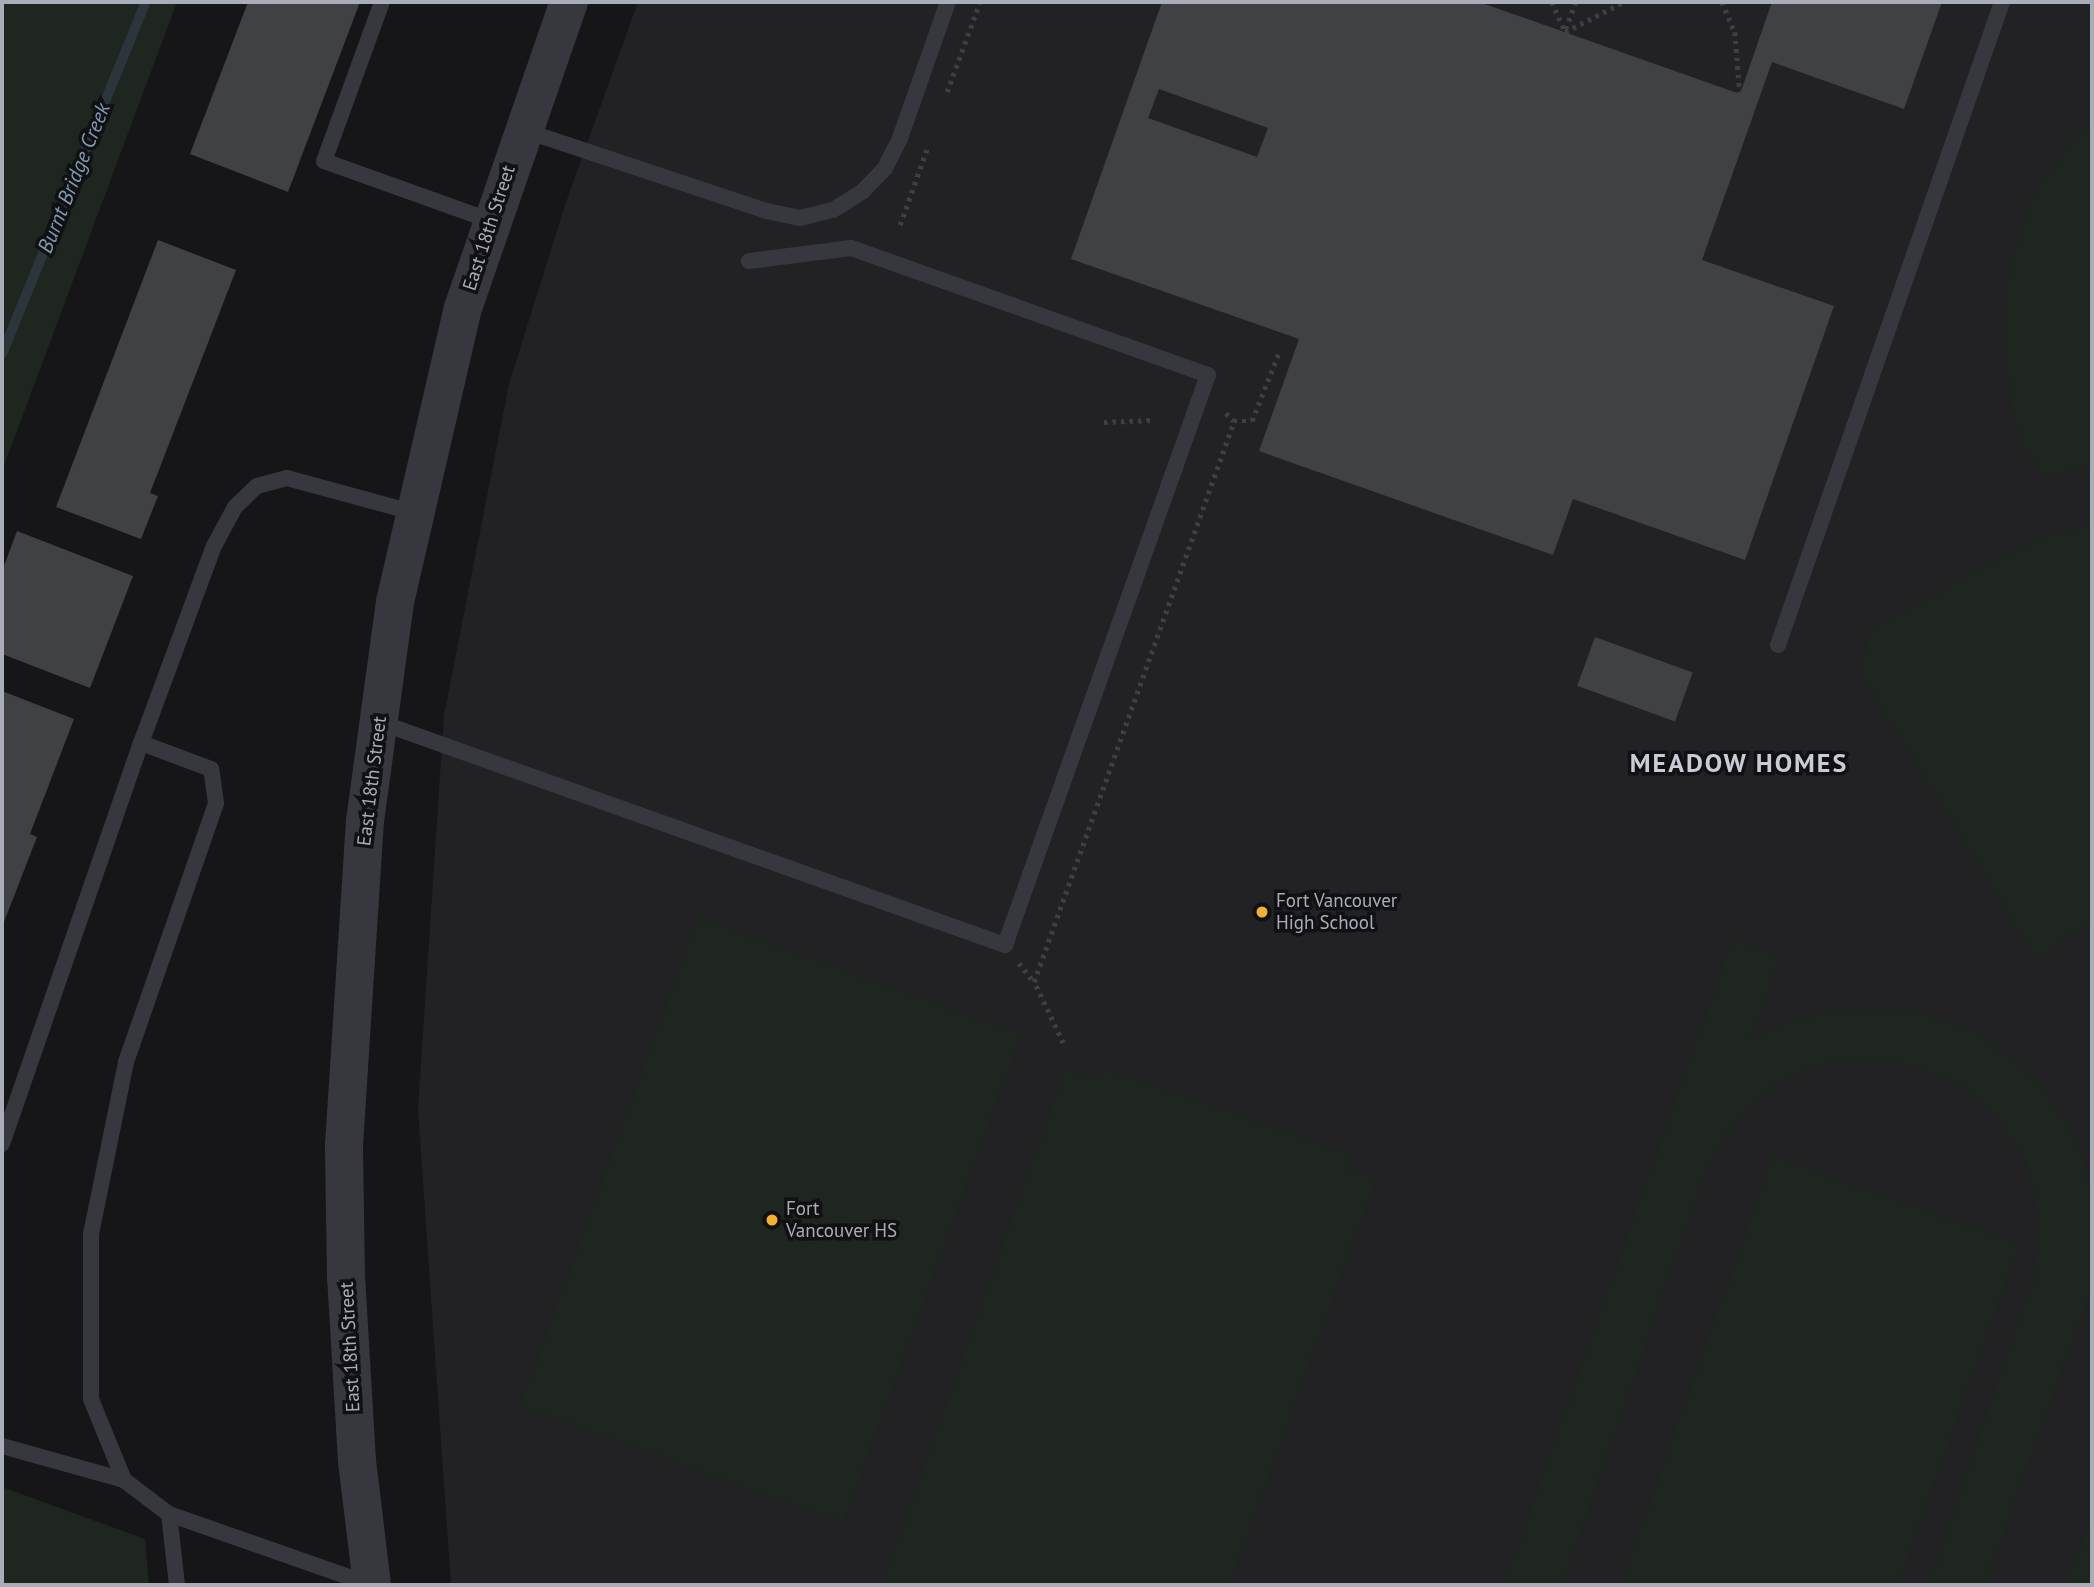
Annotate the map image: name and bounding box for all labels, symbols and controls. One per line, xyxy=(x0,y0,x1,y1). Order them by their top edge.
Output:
water label: Burnt Bridge Creek xyxy=(32,99,116,257)
street label: East 18th Street xyxy=(458,163,520,293)
street label: East 18th Street xyxy=(353,715,391,847)
district label: MEADOW HOMES xyxy=(1631,747,1847,779)
place label: Fort Vancouver High School xyxy=(1276,890,1398,934)
marker: Fort Vancouver High School xyxy=(1254,904,1270,920)
place label: Fort Vancouver HS xyxy=(786,1198,897,1242)
marker: Fort Vancouver HS xyxy=(764,1212,780,1228)
street label: East 18th Street xyxy=(335,1281,365,1413)

